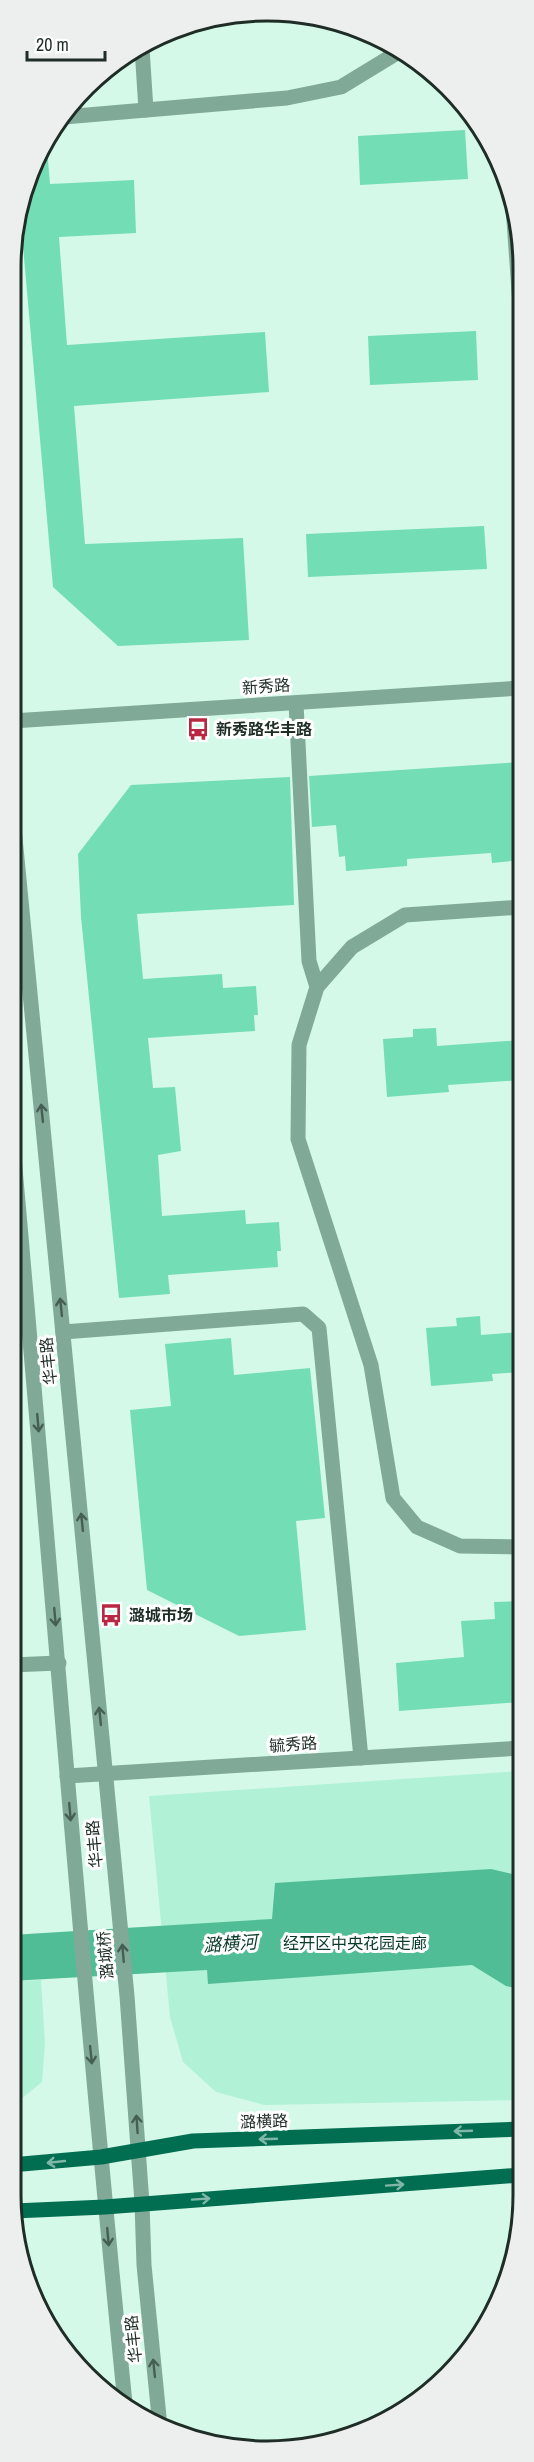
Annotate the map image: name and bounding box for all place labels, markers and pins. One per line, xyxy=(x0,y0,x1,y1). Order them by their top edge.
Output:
bus stop icon: 新秀路华丰路 xyxy=(185,716,211,742)
place label: 新秀路华丰路 xyxy=(216,718,312,740)
bus stop icon: 潞城市场 xyxy=(98,1602,124,1628)
place label: 潞城市场 xyxy=(129,1604,193,1626)

